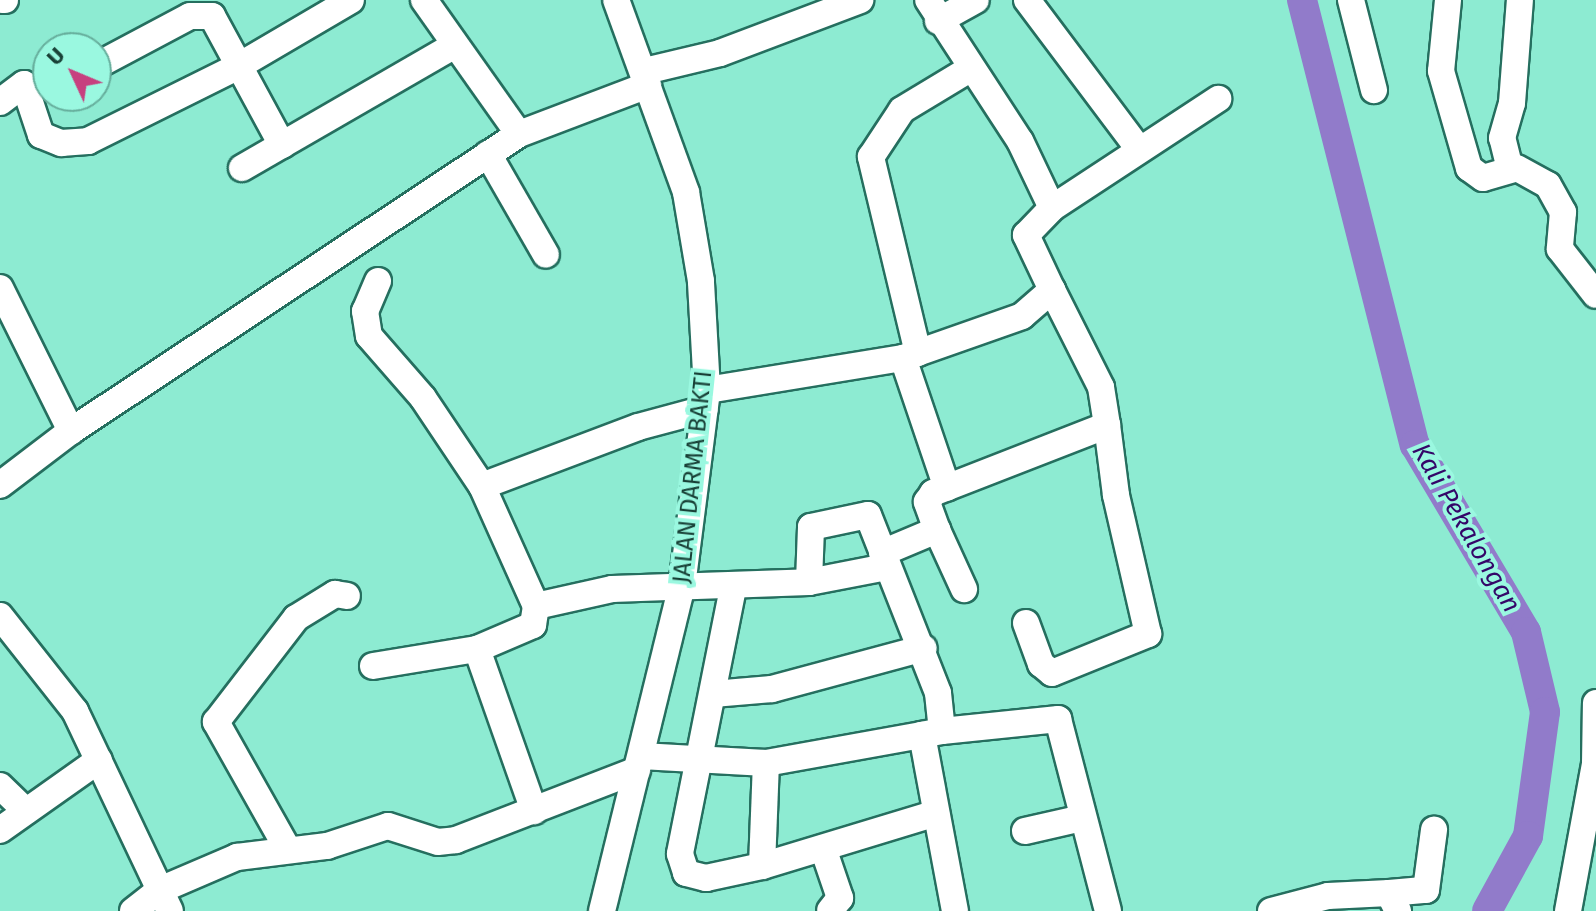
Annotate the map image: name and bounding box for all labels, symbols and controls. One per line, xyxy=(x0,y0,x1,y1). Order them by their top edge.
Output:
north arrow xyxy=(32,32,112,112)
text: U xyxy=(41,42,70,71)
street label: JALAN DARMA BAKTI xyxy=(668,369,718,585)
water label: Kali Pekalongan xyxy=(1405,438,1527,618)

